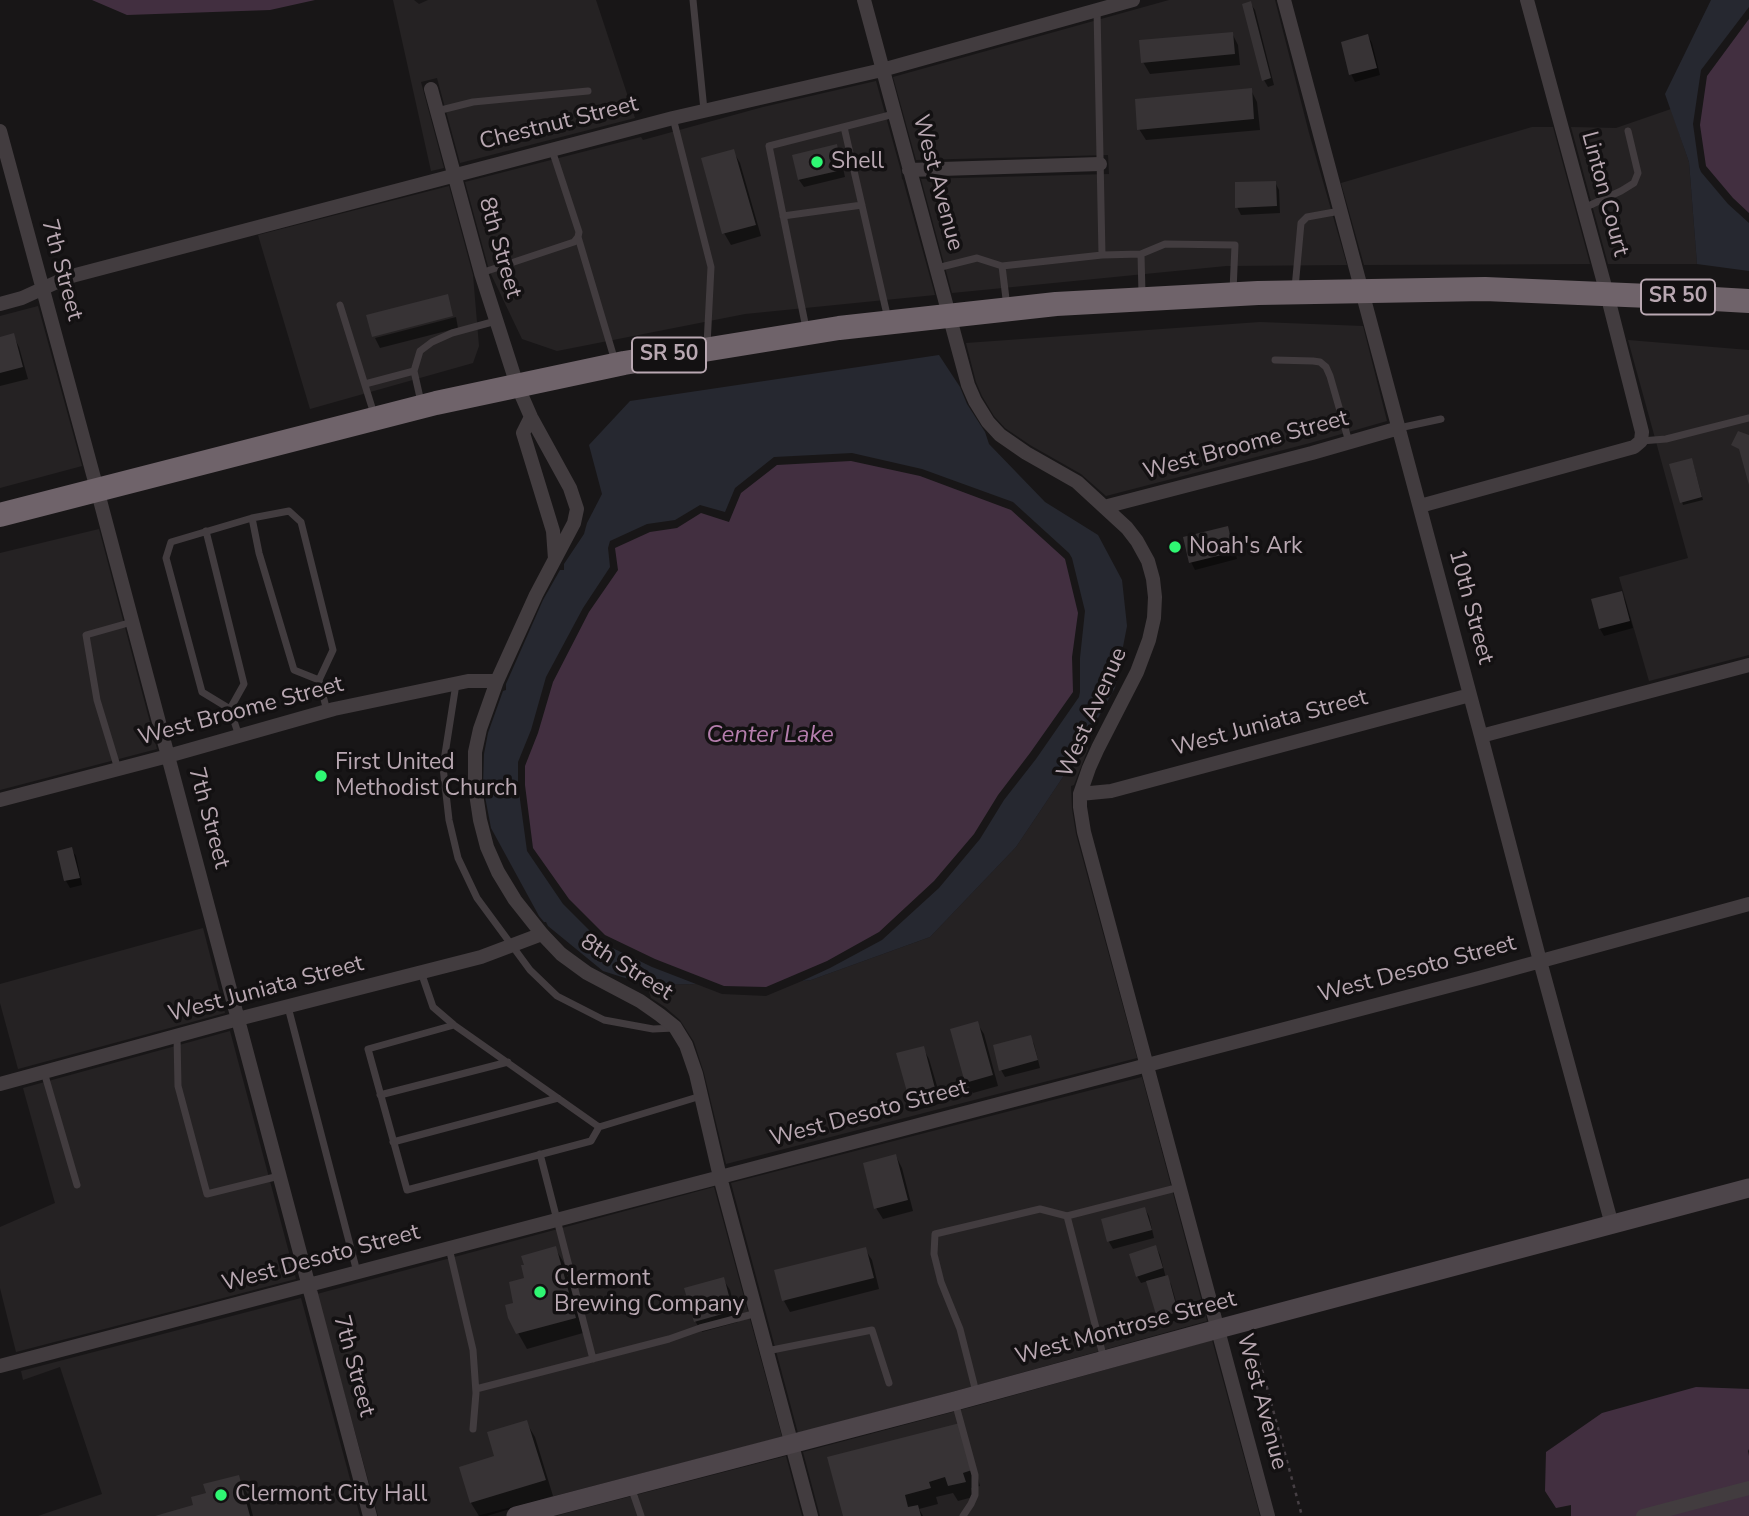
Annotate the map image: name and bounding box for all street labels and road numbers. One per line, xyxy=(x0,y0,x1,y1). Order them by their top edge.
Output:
street label: Chestnut Street xyxy=(477,91,641,157)
street label: West Avenue xyxy=(906,112,968,254)
street label: Linton Court xyxy=(1574,129,1634,259)
street label: 8th Street xyxy=(471,194,527,302)
street label: 7th Street xyxy=(34,216,88,324)
road number: SR 50 xyxy=(1641,280,1715,314)
road number: SR 50 xyxy=(632,338,706,372)
street label: West Broome Street xyxy=(1141,405,1351,487)
street label: 10th Street xyxy=(1441,547,1499,667)
street label: West Avenue xyxy=(1052,644,1134,782)
street label: West Broome Street xyxy=(136,671,346,753)
street label: West Juniata Street xyxy=(1169,685,1371,763)
street label: 7th Street xyxy=(181,764,235,872)
street label: 8th Street xyxy=(575,929,677,1007)
street label: West Desoto Street xyxy=(1315,930,1519,1010)
street label: West Juniata Street xyxy=(165,951,367,1029)
street label: West Desoto Street xyxy=(767,1074,971,1154)
street label: West Desoto Street xyxy=(219,1219,423,1299)
street label: West Montrose Street xyxy=(1013,1286,1239,1372)
street label: 7th Street xyxy=(326,1312,380,1420)
street label: West Avenue xyxy=(1230,1331,1292,1473)

